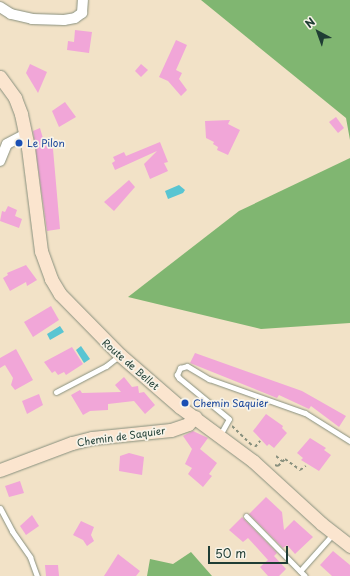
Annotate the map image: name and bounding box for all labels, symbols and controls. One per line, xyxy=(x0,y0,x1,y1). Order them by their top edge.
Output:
north arrow xyxy=(298,12,338,52)
text: N xyxy=(301,13,319,32)
place label: Le Pilon xyxy=(27,137,65,149)
marker: Le Pilon xyxy=(14,138,24,148)
street label: Route de Bellet xyxy=(100,336,162,392)
place label: Chemin Saquier xyxy=(193,397,269,409)
marker: Chemin Saquier xyxy=(180,398,190,408)
street label: Chemin de Saquier xyxy=(75,424,167,448)
scale bar xyxy=(210,538,290,564)
text: 50 m xyxy=(215,544,246,562)

